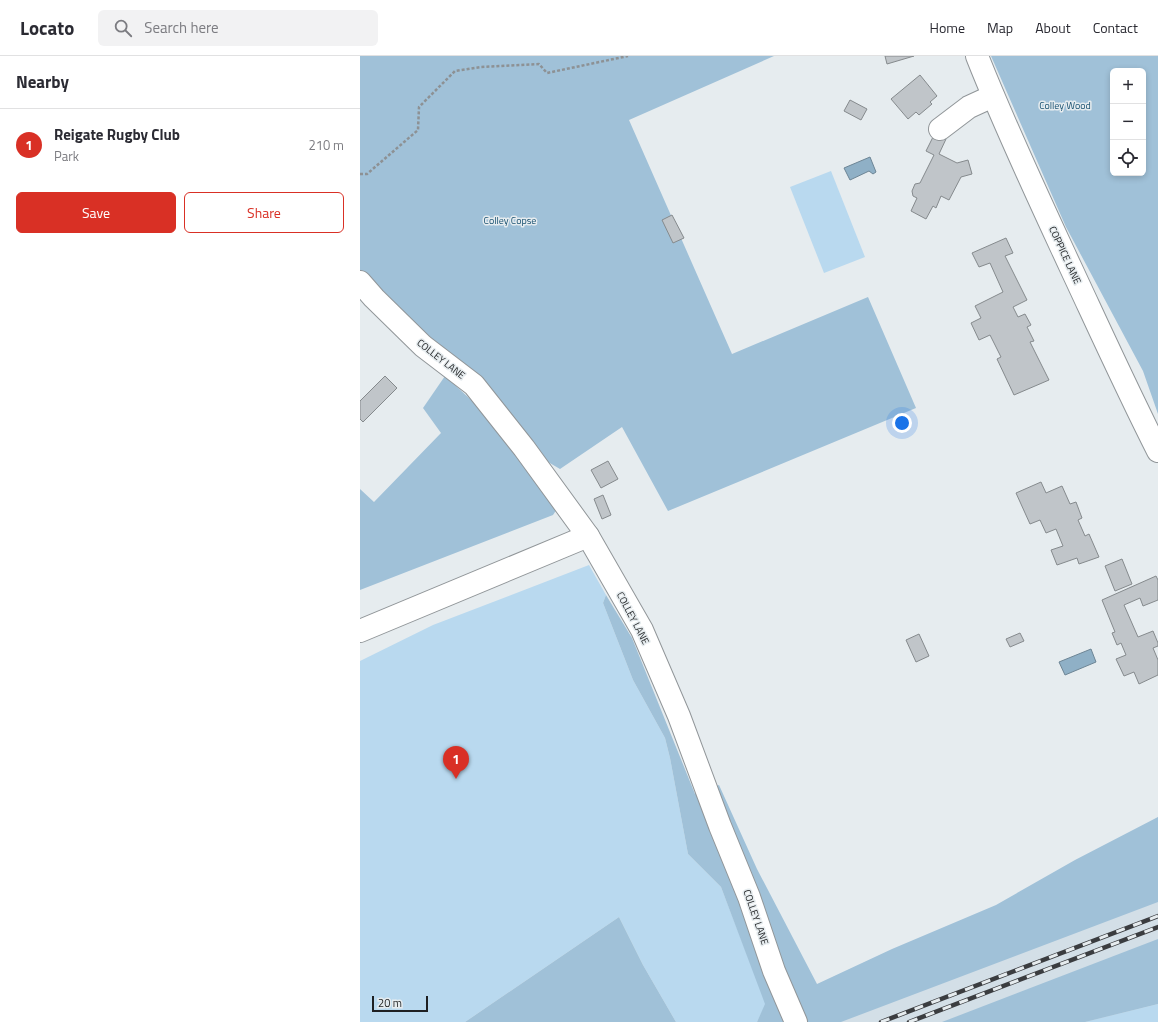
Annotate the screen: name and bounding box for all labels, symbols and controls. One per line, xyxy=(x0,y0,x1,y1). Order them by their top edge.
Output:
search box xyxy=(98,10,378,46)
text: Locato xyxy=(20,13,74,42)
text: Search here xyxy=(144,16,219,39)
icon: search xyxy=(112,17,134,39)
text: Home xyxy=(930,17,965,38)
text: Map xyxy=(987,17,1013,38)
text: About xyxy=(1035,17,1071,38)
text: Contact xyxy=(1093,17,1138,38)
map controls xyxy=(1110,68,1146,176)
button: + xyxy=(1110,68,1146,104)
text: Nearby xyxy=(16,69,69,95)
park label: Colley Wood xyxy=(1039,98,1091,113)
button: − xyxy=(1110,104,1146,140)
text: Reigate Rugby Club xyxy=(54,123,180,146)
text: 1 xyxy=(25,135,33,155)
text: 210 m xyxy=(308,135,344,155)
button: locate xyxy=(1110,140,1146,176)
text: Park xyxy=(54,146,79,166)
button: Save xyxy=(16,192,176,233)
button: Share xyxy=(184,192,344,233)
park label: Colley Copse xyxy=(484,213,536,228)
street label: COPPICE LANE xyxy=(1045,224,1085,287)
street label: COLLEY LANE xyxy=(414,335,469,383)
your location xyxy=(892,413,912,433)
street label: COLLEY LANE xyxy=(613,589,653,647)
pin: 1 xyxy=(443,746,469,779)
street label: COLLEY LANE xyxy=(740,887,773,947)
scale bar xyxy=(372,994,428,1013)
text: 20 m xyxy=(378,995,402,1011)

